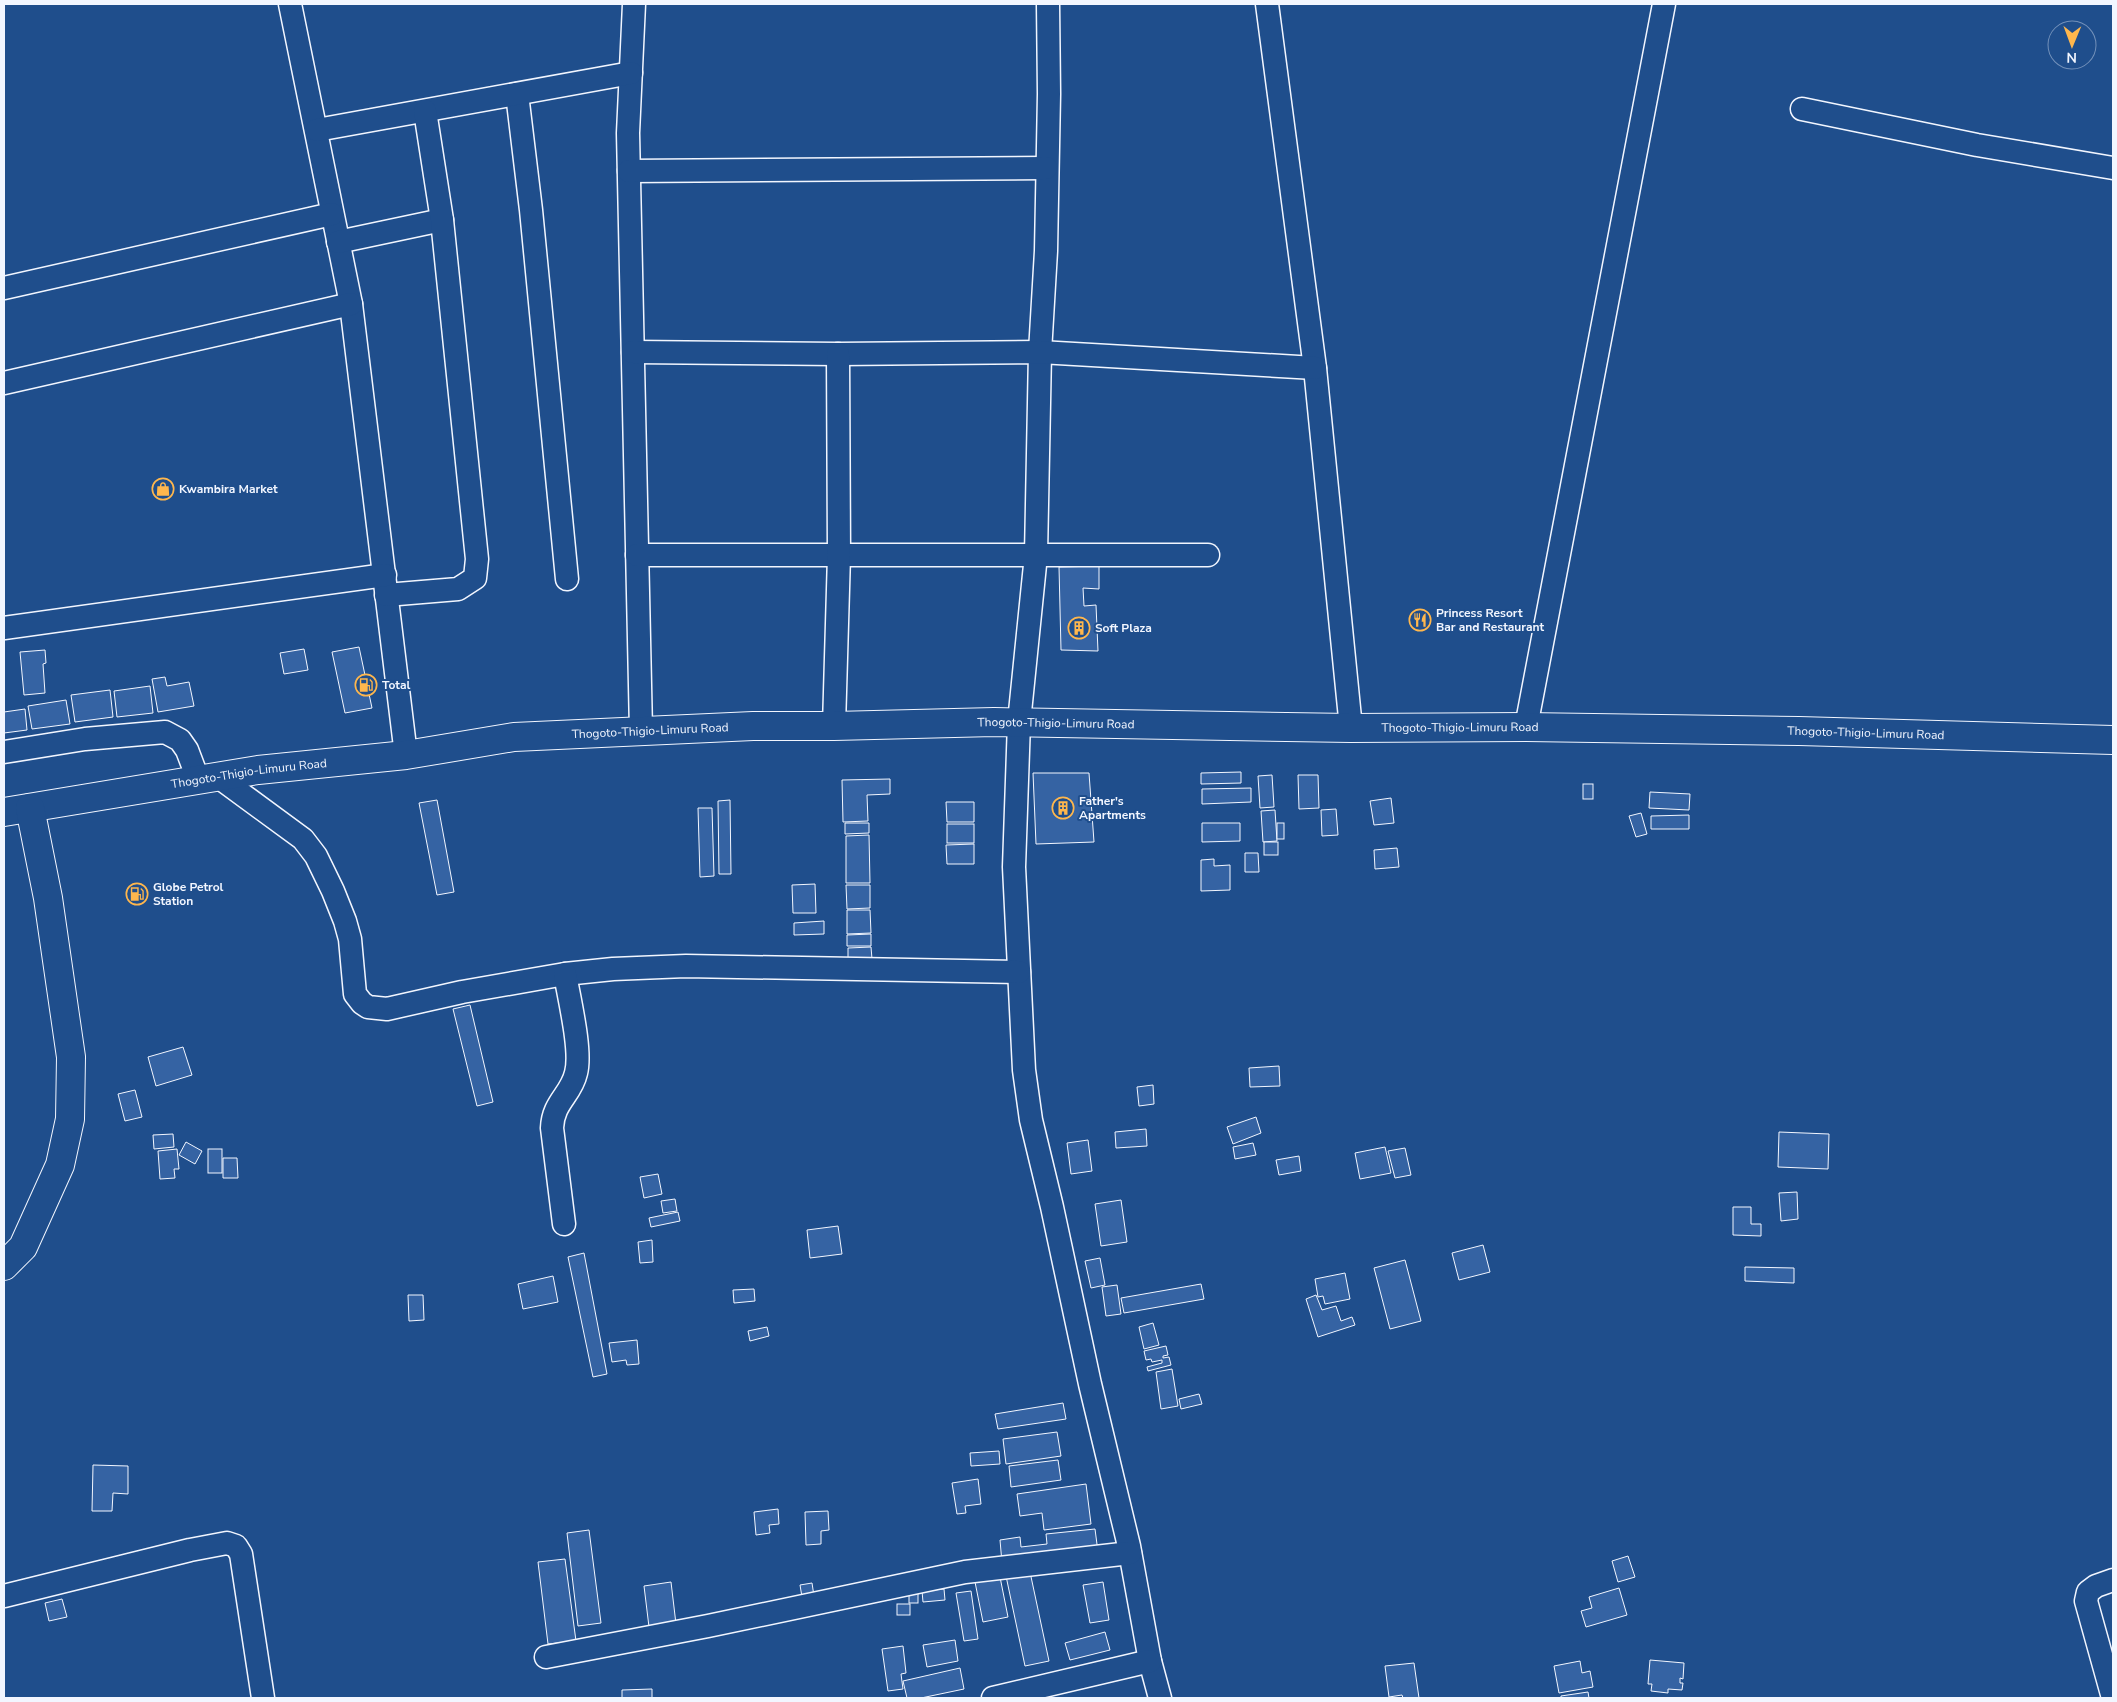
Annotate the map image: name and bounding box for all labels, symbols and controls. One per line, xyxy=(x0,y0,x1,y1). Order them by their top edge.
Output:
north arrow xyxy=(2047,20,2097,70)
text: N xyxy=(2066,48,2077,67)
shop icon: Kwambira Market xyxy=(151,477,175,501)
place label: Kwambira Market xyxy=(179,481,278,497)
place label: Princess Resort Bar and Restaurant xyxy=(1436,605,1545,635)
restaurant icon: Princess Resort Bar and Restaurant xyxy=(1408,608,1432,632)
building icon: Soft Plaza xyxy=(1067,616,1091,640)
place label: Soft Plaza xyxy=(1095,620,1152,636)
fuel station icon: Total xyxy=(354,673,378,697)
place label: Total xyxy=(382,677,411,693)
street label: Thogoto-Thigio-Limuru Road xyxy=(977,714,1135,732)
street label: Thogoto-Thigio-Limuru Road xyxy=(571,719,729,742)
street label: Thogoto-Thigio-Limuru Road xyxy=(1381,719,1539,736)
street label: Thogoto-Thigio-Limuru Road xyxy=(1787,723,1945,743)
street label: Thogoto-Thigio-Limuru Road xyxy=(170,755,328,792)
place label: Father's Apartments xyxy=(1079,793,1146,823)
building icon: Father's Apartments xyxy=(1051,796,1075,820)
place label: Globe Petrol Station xyxy=(153,879,224,909)
fuel station icon: Globe Petrol Station xyxy=(125,882,149,906)

